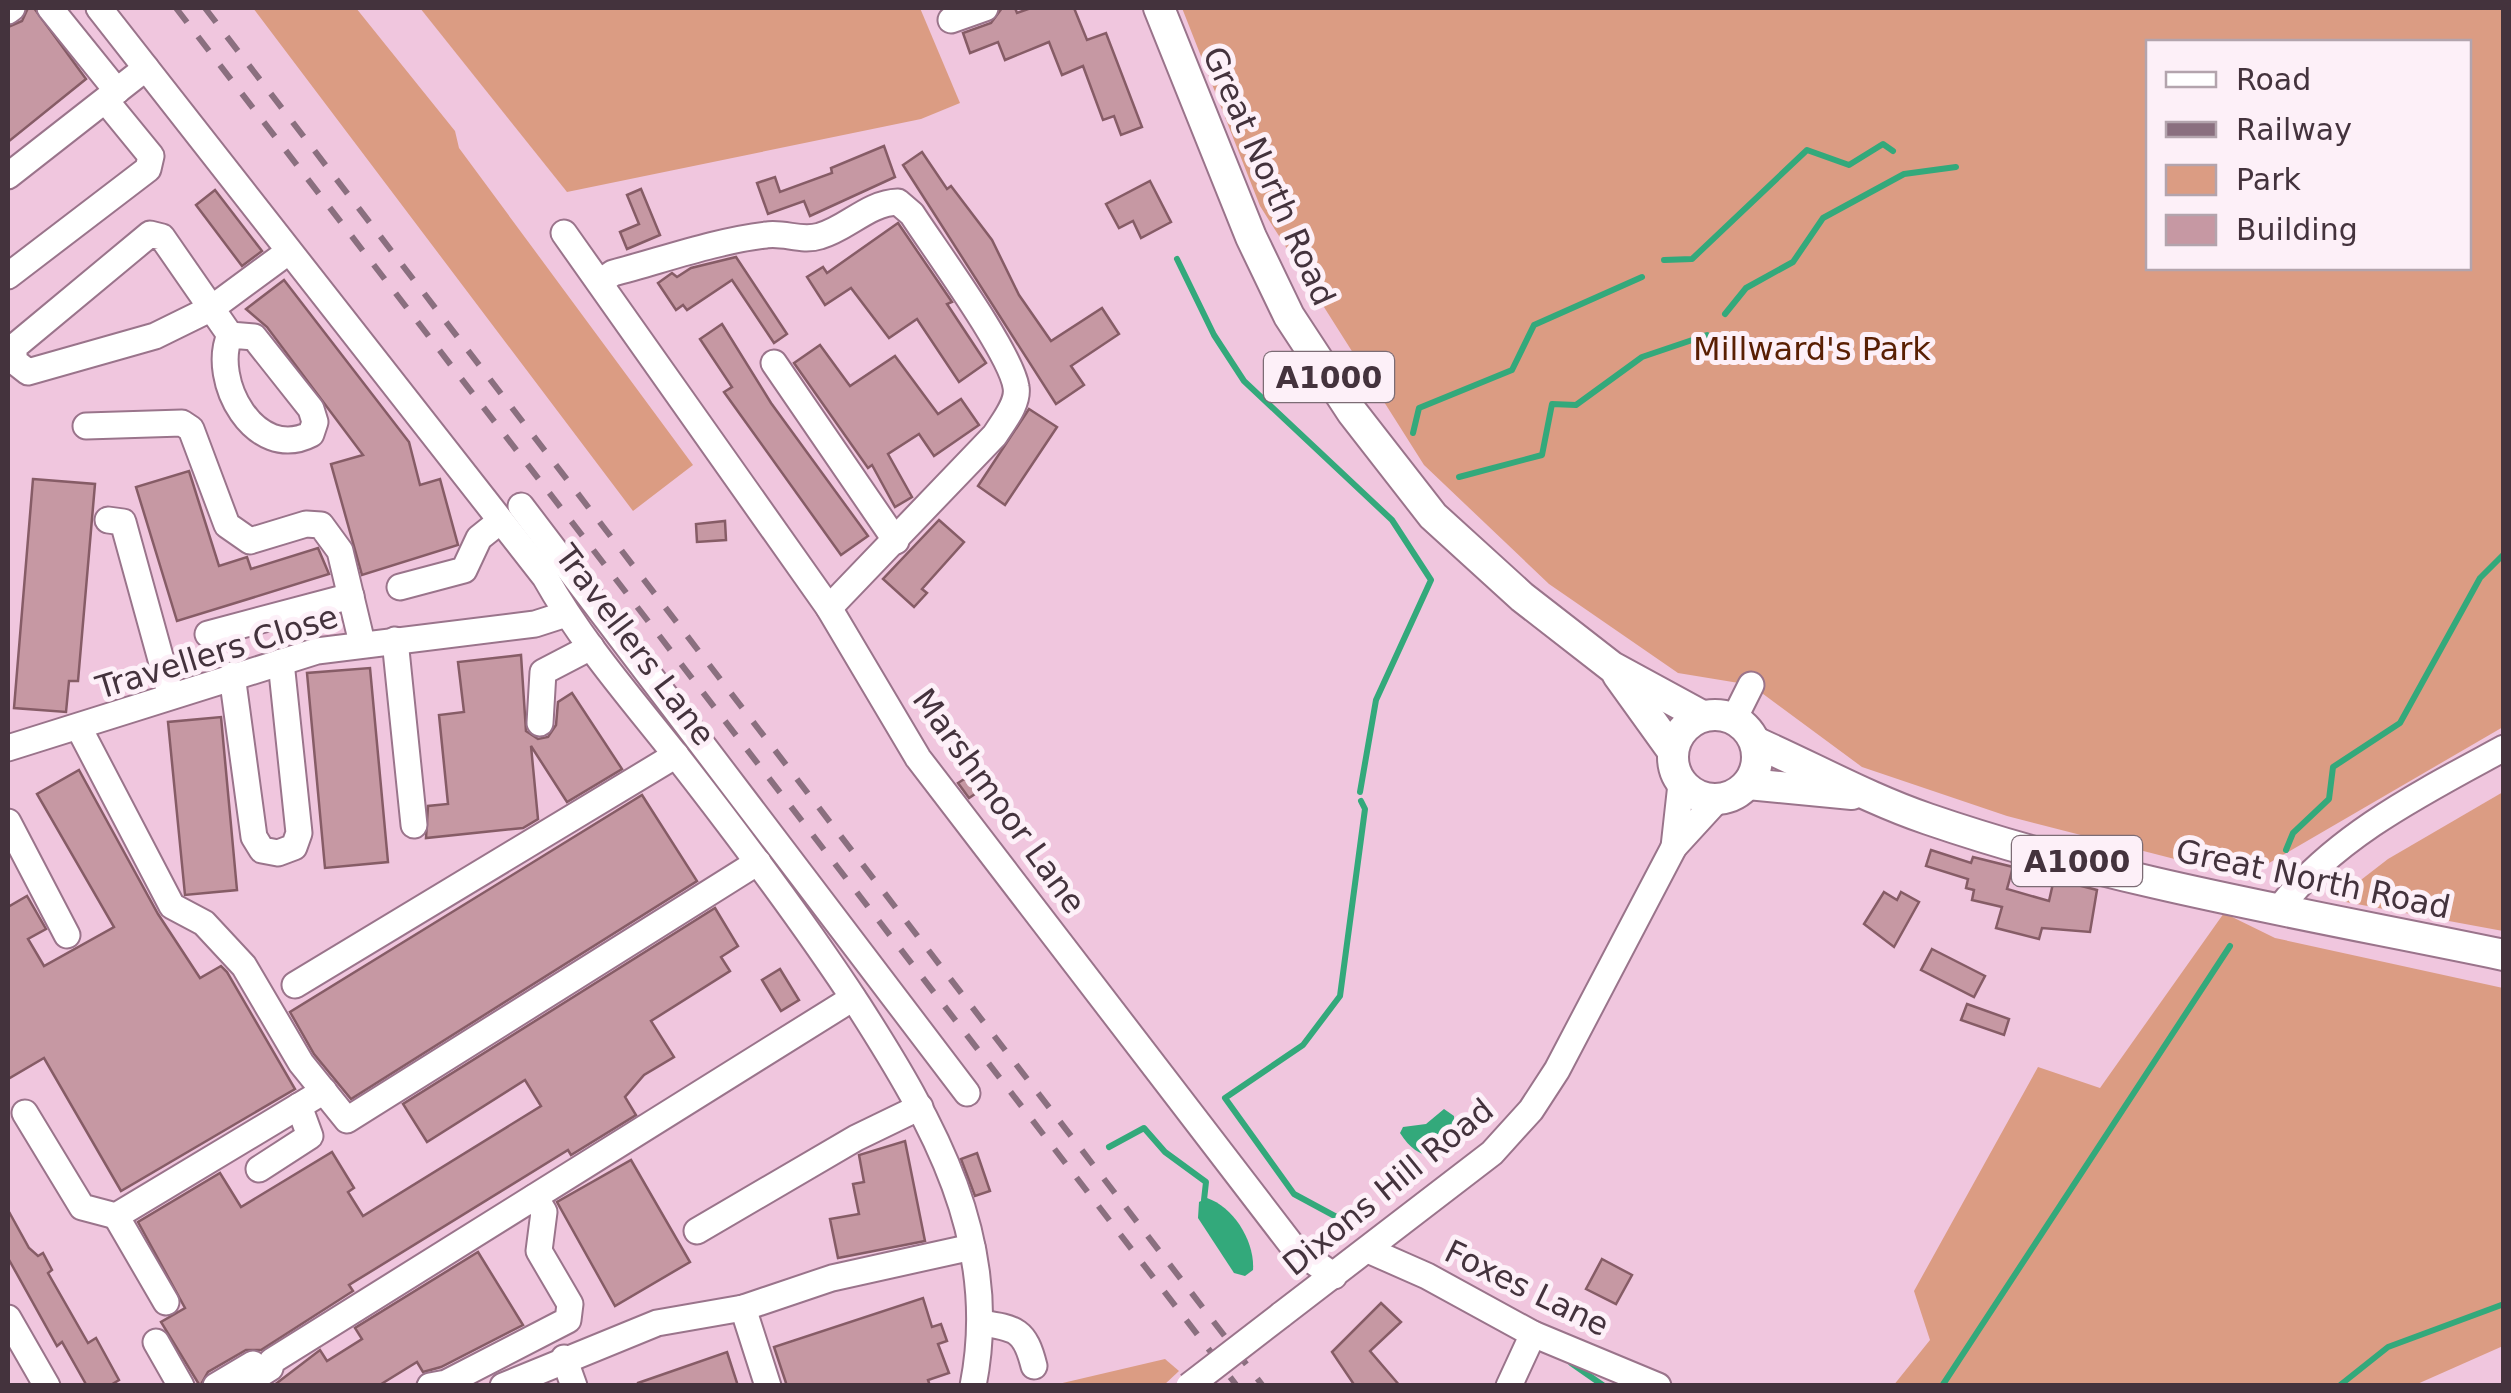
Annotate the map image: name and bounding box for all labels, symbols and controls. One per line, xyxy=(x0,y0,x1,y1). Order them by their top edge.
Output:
legend xyxy=(2146,40,2471,270)
street label: Great North Road xyxy=(1195,41,1343,311)
text: Road xyxy=(2236,62,2311,97)
text: Railway xyxy=(2236,112,2352,147)
text: Park xyxy=(2236,162,2301,197)
text: Building xyxy=(2236,212,2358,247)
park label: Millward's Park xyxy=(1693,330,1931,368)
road number: A1000 xyxy=(1264,352,1394,402)
street label: Travellers Lane xyxy=(547,536,723,753)
street label: Travellers Close xyxy=(91,597,343,707)
street label: Marshmoor Lane xyxy=(905,681,1093,921)
street label: Great North Road xyxy=(2172,831,2454,927)
road number: A1000 xyxy=(2012,836,2142,886)
street label: Dixons Hill Road xyxy=(1275,1091,1501,1283)
street label: Foxes Lane xyxy=(1439,1232,1615,1344)

